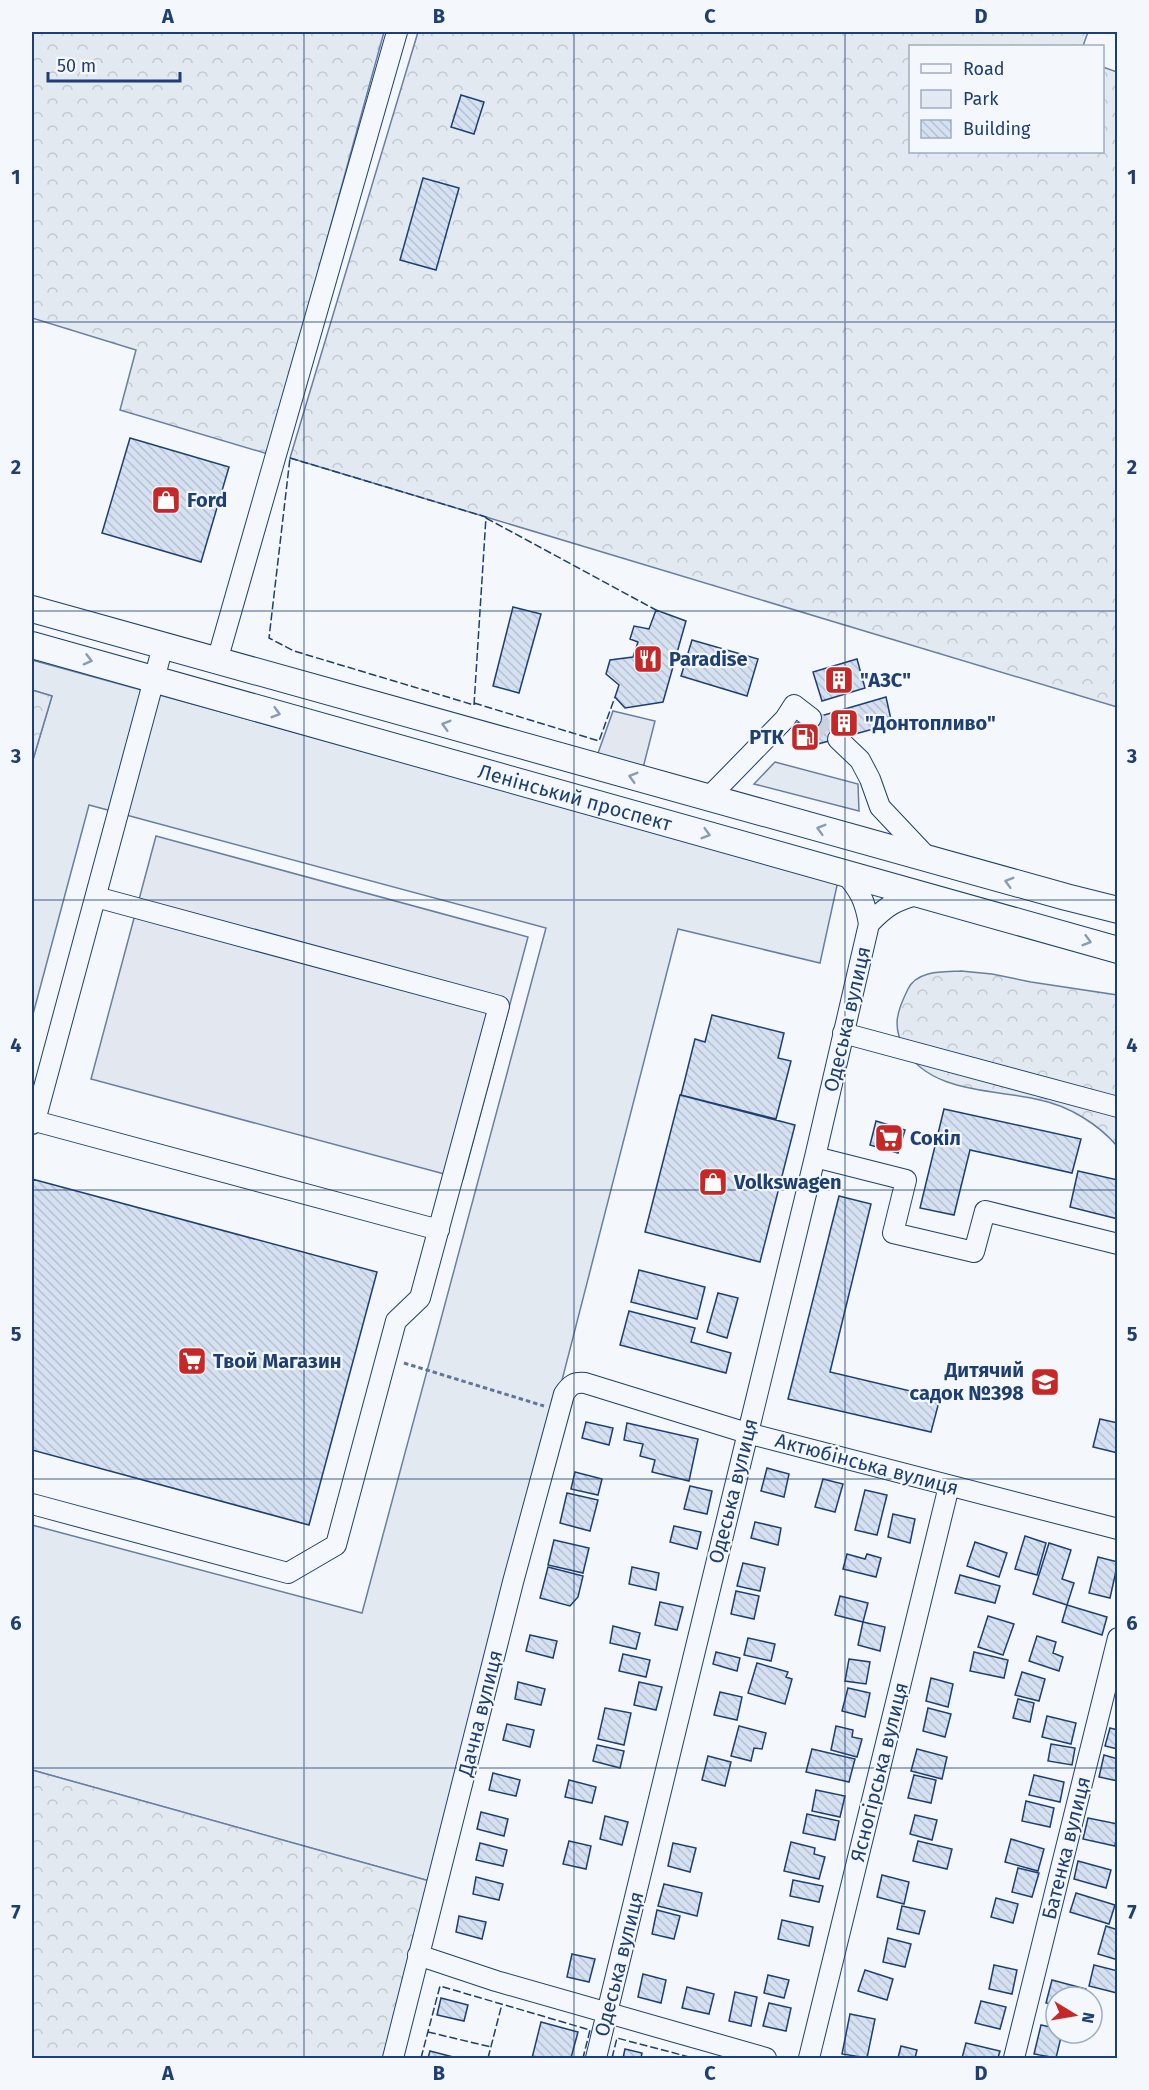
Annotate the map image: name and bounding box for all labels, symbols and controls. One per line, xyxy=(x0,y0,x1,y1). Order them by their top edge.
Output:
text: A xyxy=(161,4,175,28)
text: B xyxy=(433,4,445,28)
text: C xyxy=(704,4,716,28)
text: D xyxy=(974,4,988,28)
scale bar xyxy=(48,45,180,83)
legend xyxy=(909,45,1104,153)
text: 50 m xyxy=(57,55,96,77)
text: Road xyxy=(963,58,1005,80)
text: Park xyxy=(963,88,999,110)
text: Building xyxy=(963,118,1031,140)
text: 1 xyxy=(11,165,21,189)
text: 1 xyxy=(1127,165,1137,189)
text: 2 xyxy=(11,455,21,479)
text: 2 xyxy=(1127,455,1137,479)
shop icon: Ford xyxy=(150,484,182,516)
place label: Ford xyxy=(187,488,227,512)
restaurant icon: Paradise xyxy=(632,643,664,675)
place label: Paradise xyxy=(669,647,748,671)
one-way arrow xyxy=(82,653,93,665)
building icon: "АЗС" xyxy=(823,664,855,696)
place label: "АЗС" xyxy=(860,668,911,692)
one-way arrow xyxy=(270,706,281,718)
building icon: "Донтопливо" xyxy=(828,707,860,739)
place label: "Донтопливо" xyxy=(865,711,996,735)
one-way arrow xyxy=(441,720,451,732)
fuel station icon: РТК xyxy=(789,721,821,753)
place label: РТК xyxy=(749,725,785,749)
text: 3 xyxy=(10,744,21,768)
text: 3 xyxy=(1126,744,1137,768)
street label: Ленінський проспект xyxy=(475,759,676,836)
one-way arrow xyxy=(629,772,639,784)
one-way arrow xyxy=(816,824,826,837)
one-way arrow xyxy=(700,827,711,839)
one-way arrow xyxy=(1004,876,1014,889)
one-way arrow xyxy=(1081,934,1092,946)
street label: Одеська вулиця xyxy=(819,944,875,1094)
text: 4 xyxy=(10,1033,22,1057)
text: 4 xyxy=(1126,1033,1138,1057)
supermarket icon: Сокіл xyxy=(873,1122,905,1154)
place label: Сокіл xyxy=(910,1126,961,1150)
shop icon: Volkswagen xyxy=(697,1166,729,1198)
place label: Volkswagen xyxy=(733,1170,842,1194)
text: 5 xyxy=(11,1322,22,1346)
text: 5 xyxy=(1127,1322,1138,1346)
supermarket icon: Твой Магазин xyxy=(176,1345,208,1377)
place label: Твой Магазин xyxy=(213,1349,341,1373)
place label: Дитячий садок №398 xyxy=(910,1358,1024,1405)
school or university icon: Дитячий садок №398 xyxy=(1029,1366,1061,1398)
street label: Одеська вулиця xyxy=(703,1416,763,1566)
street label: Актюбінська вулиця xyxy=(773,1428,961,1500)
text: 6 xyxy=(10,1611,22,1635)
text: 6 xyxy=(1126,1611,1138,1635)
street label: Дачна вулиця xyxy=(453,1647,507,1779)
street label: Ясногірська вулиця xyxy=(845,1680,913,1864)
street label: Батенка вулиця xyxy=(1037,1774,1095,1922)
street label: Одеська вулиця xyxy=(589,1889,649,2039)
text: 7 xyxy=(11,1900,21,1924)
text: 7 xyxy=(1127,1900,1137,1924)
north arrow xyxy=(1044,1985,1104,2045)
text: N xyxy=(1078,2011,1099,2025)
text: A xyxy=(161,2061,175,2085)
text: B xyxy=(433,2061,445,2085)
text: C xyxy=(704,2061,716,2085)
text: D xyxy=(974,2061,988,2085)

